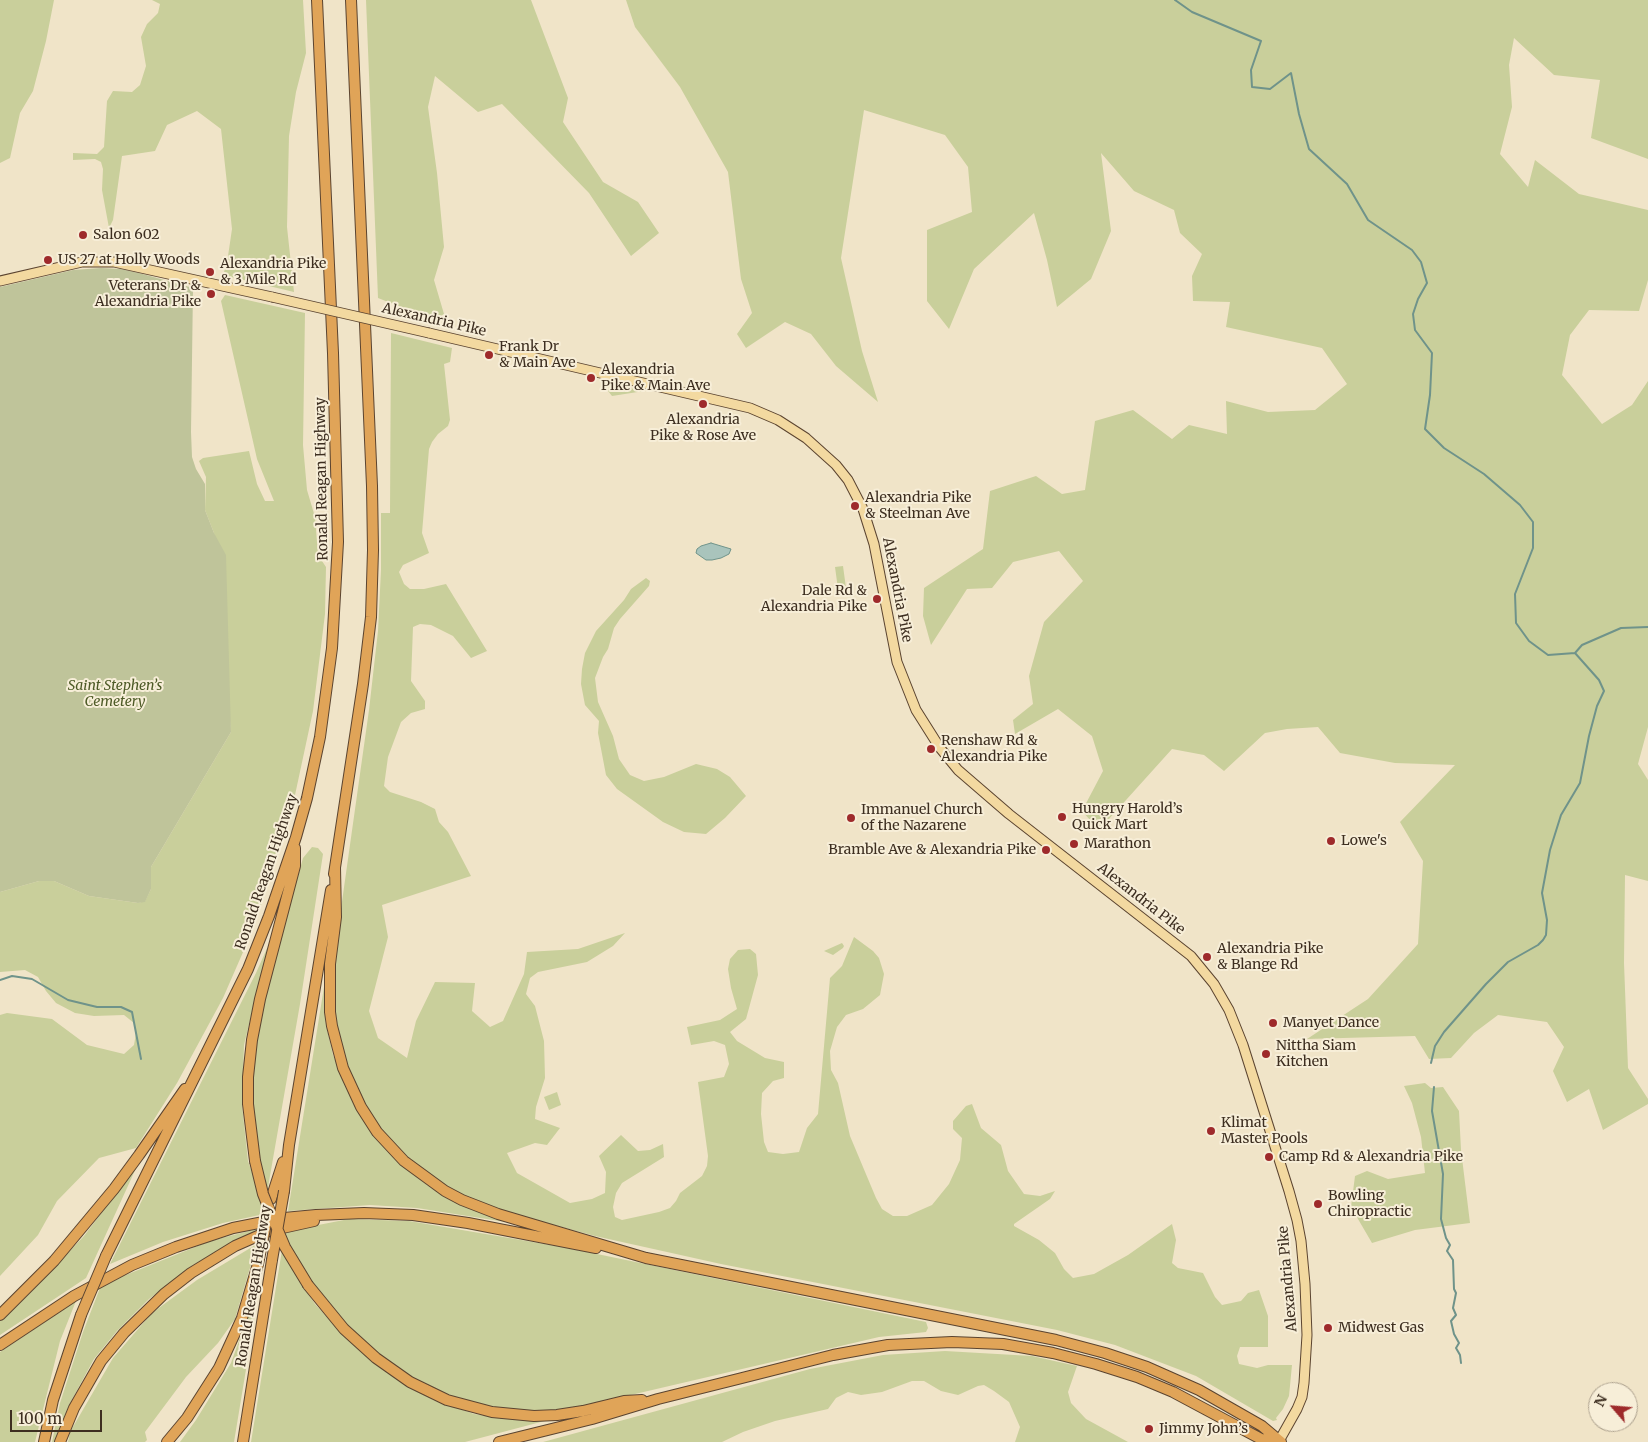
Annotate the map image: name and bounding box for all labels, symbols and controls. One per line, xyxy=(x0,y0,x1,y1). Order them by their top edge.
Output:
place label: Salon 602 xyxy=(93,227,160,243)
marker: Salon 602 xyxy=(77,229,89,241)
place label: US 27 at Holly Woods xyxy=(58,252,200,268)
marker: US 27 at Holly Woods xyxy=(42,254,54,266)
place label: Alexandria Pike & 3 Mile Rd xyxy=(220,256,326,288)
marker: Alexandria Pike & 3 Mile Rd xyxy=(204,266,216,278)
place label: Veterans Dr & Alexandria Pike xyxy=(95,278,201,310)
marker: Veterans Dr & Alexandria Pike xyxy=(205,288,217,300)
street label: Alexandria Pike xyxy=(380,300,488,340)
place label: Frank Dr & Main Ave xyxy=(499,339,576,372)
marker: Frank Dr & Main Ave xyxy=(483,349,495,361)
place label: Alexandria Pike & Main Ave xyxy=(601,362,710,394)
marker: Alexandria Pike & Main Ave xyxy=(585,372,597,384)
street label: Ronald Reagan Highway xyxy=(312,397,332,561)
marker: Alexandria Pike & Rose Ave xyxy=(697,398,709,410)
place label: Alexandria Pike & Rose Ave xyxy=(650,412,756,444)
place label: Alexandria Pike & Steelman Ave xyxy=(865,490,971,522)
marker: Alexandria Pike & Steelman Ave xyxy=(849,500,861,512)
street label: Alexandria Pike xyxy=(879,536,915,644)
place label: Dale Rd & Alexandria Pike xyxy=(761,583,867,616)
marker: Dale Rd & Alexandria Pike xyxy=(871,593,883,605)
park label: Saint Stephen’s Cemetery xyxy=(68,678,162,710)
place label: Renshaw Rd & Alexandria Pike xyxy=(941,733,1047,766)
marker: Renshaw Rd & Alexandria Pike xyxy=(925,743,937,755)
street label: Ronald Reagan Highway xyxy=(232,792,302,952)
place label: Hungry Harold’s Quick Mart xyxy=(1072,801,1183,834)
place label: Immanuel Church of the Nazarene xyxy=(861,802,983,834)
marker: Hungry Harold’s Quick Mart xyxy=(1056,811,1068,823)
marker: Immanuel Church of the Nazarene xyxy=(845,812,857,824)
place label: Lowe's xyxy=(1341,833,1387,849)
marker: Lowe's xyxy=(1325,835,1337,847)
place label: Marathon xyxy=(1084,836,1151,852)
marker: Marathon xyxy=(1068,838,1080,850)
place label: Bramble Ave & Alexandria Pike xyxy=(828,842,1036,858)
marker: Bramble Ave & Alexandria Pike xyxy=(1040,844,1052,856)
street label: Alexandria Pike xyxy=(1094,860,1188,938)
place label: Alexandria Pike & Blange Rd xyxy=(1217,941,1323,974)
marker: Alexandria Pike & Blange Rd xyxy=(1201,951,1213,963)
place label: Manyet Dance xyxy=(1283,1015,1379,1031)
marker: Manyet Dance xyxy=(1267,1017,1279,1029)
place label: Nittha Siam Kitchen xyxy=(1276,1038,1356,1070)
marker: Nittha Siam Kitchen xyxy=(1260,1048,1272,1060)
place label: Klimat Master Pools xyxy=(1221,1115,1308,1148)
marker: Klimat Master Pools xyxy=(1205,1125,1217,1137)
place label: Camp Rd & Alexandria Pike xyxy=(1279,1149,1463,1165)
marker: Camp Rd & Alexandria Pike xyxy=(1263,1151,1275,1163)
place label: Bowling Chiropractic xyxy=(1328,1188,1411,1220)
marker: Bowling Chiropractic xyxy=(1312,1198,1324,1210)
street label: Ronald Reagan Highway xyxy=(233,1204,275,1368)
street label: Alexandria Pike xyxy=(1275,1225,1301,1333)
place label: Midwest Gas xyxy=(1338,1320,1424,1336)
marker: Midwest Gas xyxy=(1322,1322,1334,1334)
north arrow xyxy=(1588,1382,1638,1432)
text: N xyxy=(1590,1392,1611,1410)
scale bar xyxy=(12,1400,105,1432)
text: 100 m xyxy=(18,1409,62,1428)
place label: Jimmy John’s xyxy=(1159,1421,1248,1437)
marker: Jimmy John’s xyxy=(1143,1423,1155,1435)

